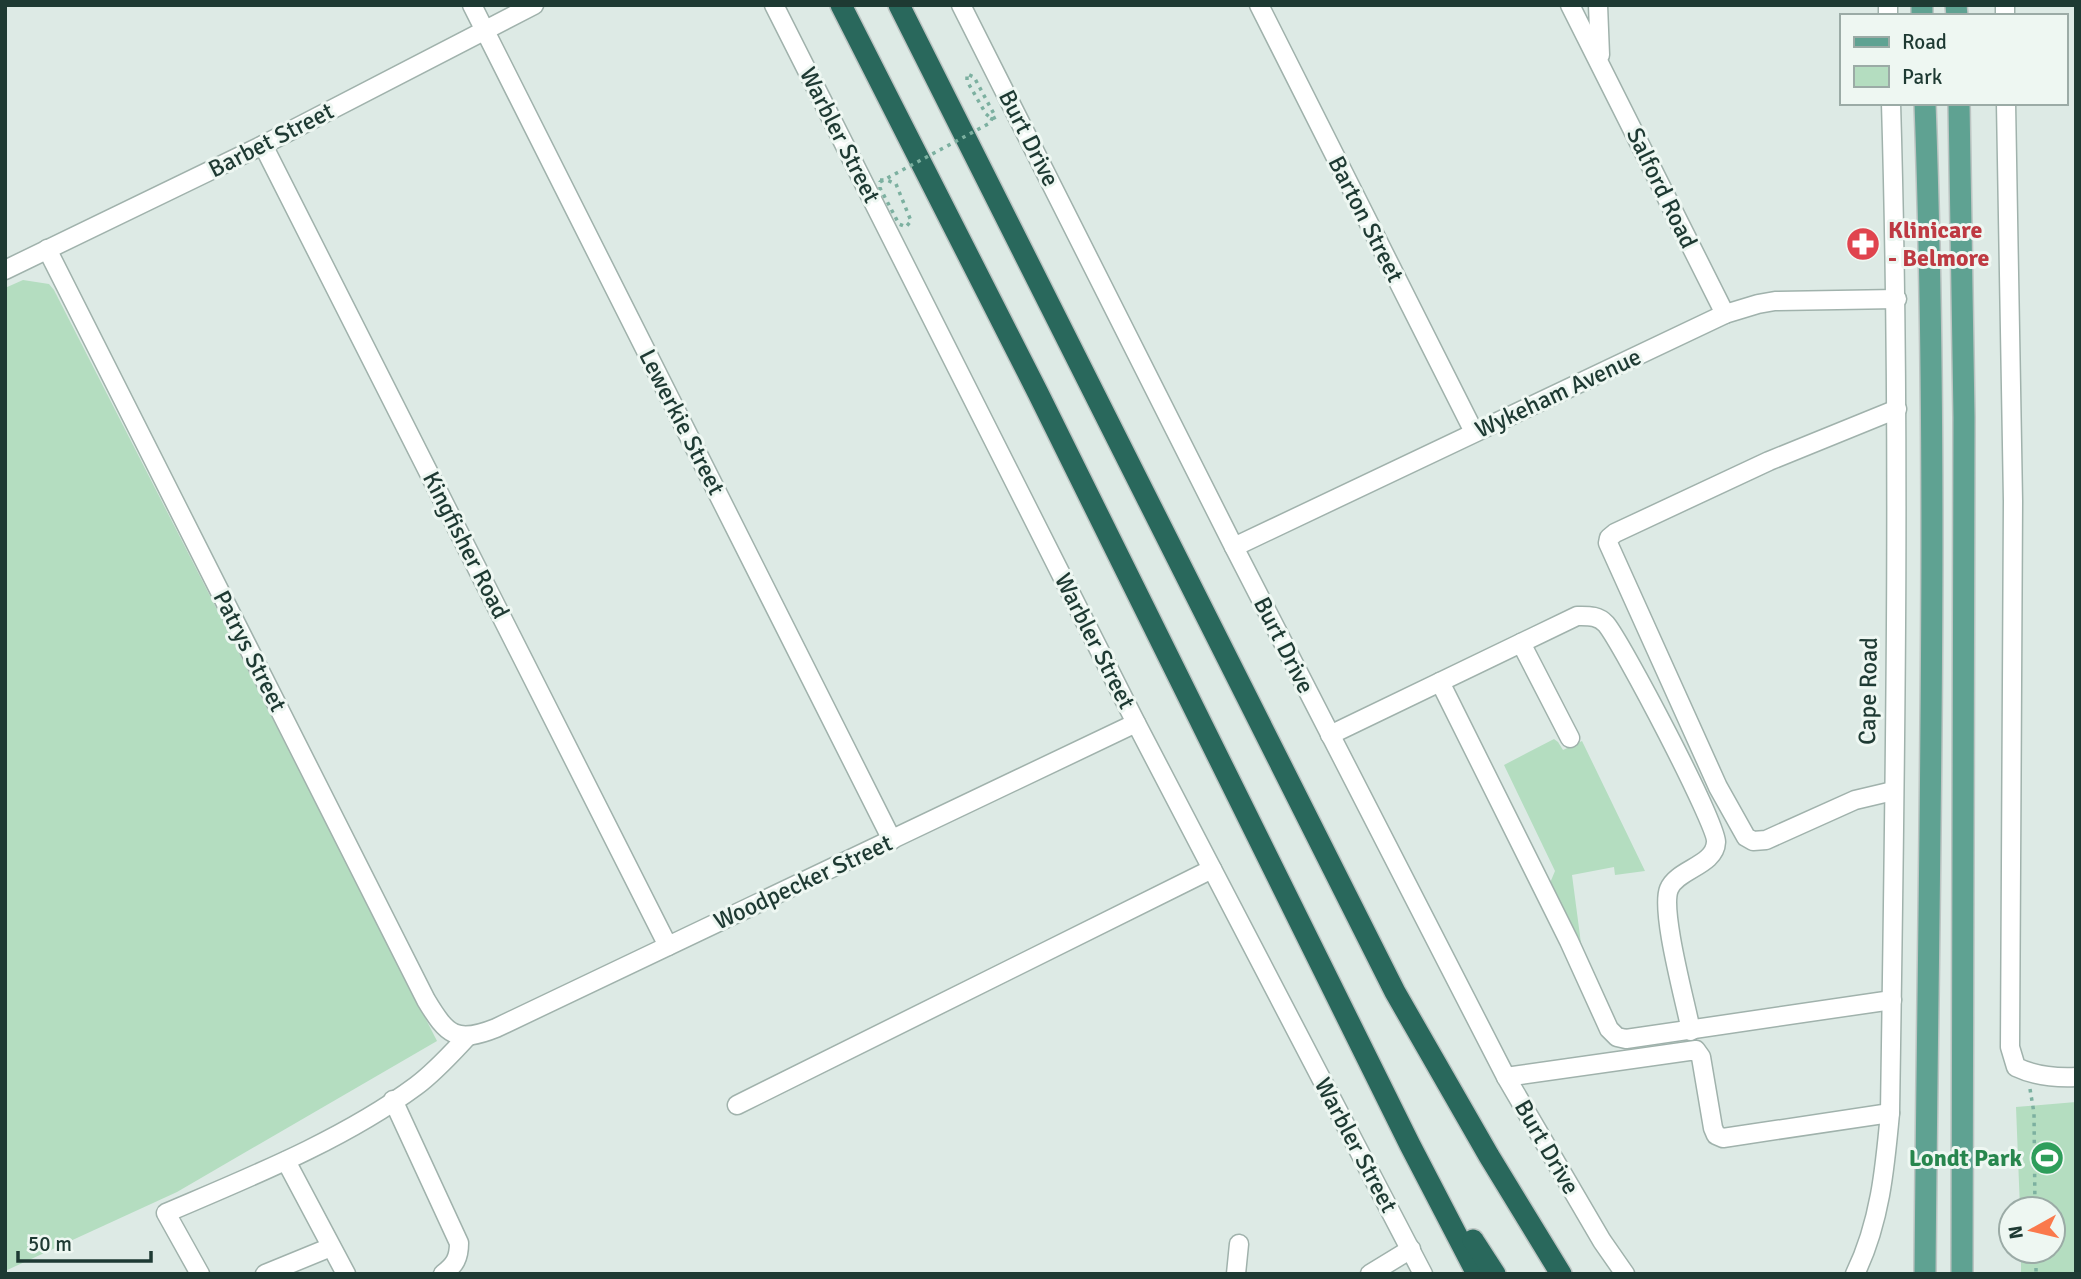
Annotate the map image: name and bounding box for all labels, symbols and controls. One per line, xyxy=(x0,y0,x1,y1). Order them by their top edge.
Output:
legend xyxy=(1840,14,2067,105)
text: Road xyxy=(1902,29,1947,55)
street label: Warbler Street xyxy=(793,62,887,208)
text: Park xyxy=(1902,64,1943,90)
street label: Burt Drive xyxy=(992,85,1066,191)
street label: Barbet Street xyxy=(203,96,339,184)
street label: Salford Road xyxy=(1620,123,1704,253)
street label: Barton Street xyxy=(1321,151,1411,287)
place label: Klinicare - Belmore xyxy=(1888,215,1990,273)
pharmacy icon: Klinicare - Belmore xyxy=(1844,225,1882,263)
street label: Wykeham Avenue xyxy=(1470,341,1646,445)
street label: Lewerkie Street xyxy=(632,344,732,500)
street label: Kingfisher Road xyxy=(416,466,516,624)
street label: Warbler Street xyxy=(1048,568,1142,714)
street label: Patrys Street xyxy=(207,585,293,717)
street label: Burt Drive xyxy=(1247,592,1321,698)
street label: Cape Road xyxy=(1852,637,1884,745)
street label: Woodpecker Street xyxy=(709,828,897,936)
street label: Warbler Street xyxy=(1308,1072,1404,1218)
street label: Burt Drive xyxy=(1508,1094,1586,1200)
sports icon: Londt Park xyxy=(2028,1139,2066,1177)
place label: Londt Park xyxy=(1909,1143,2022,1173)
north arrow xyxy=(1997,1195,2067,1265)
scale bar xyxy=(18,1220,150,1264)
text: N xyxy=(2003,1224,2029,1240)
text: 50 m xyxy=(28,1231,72,1257)

